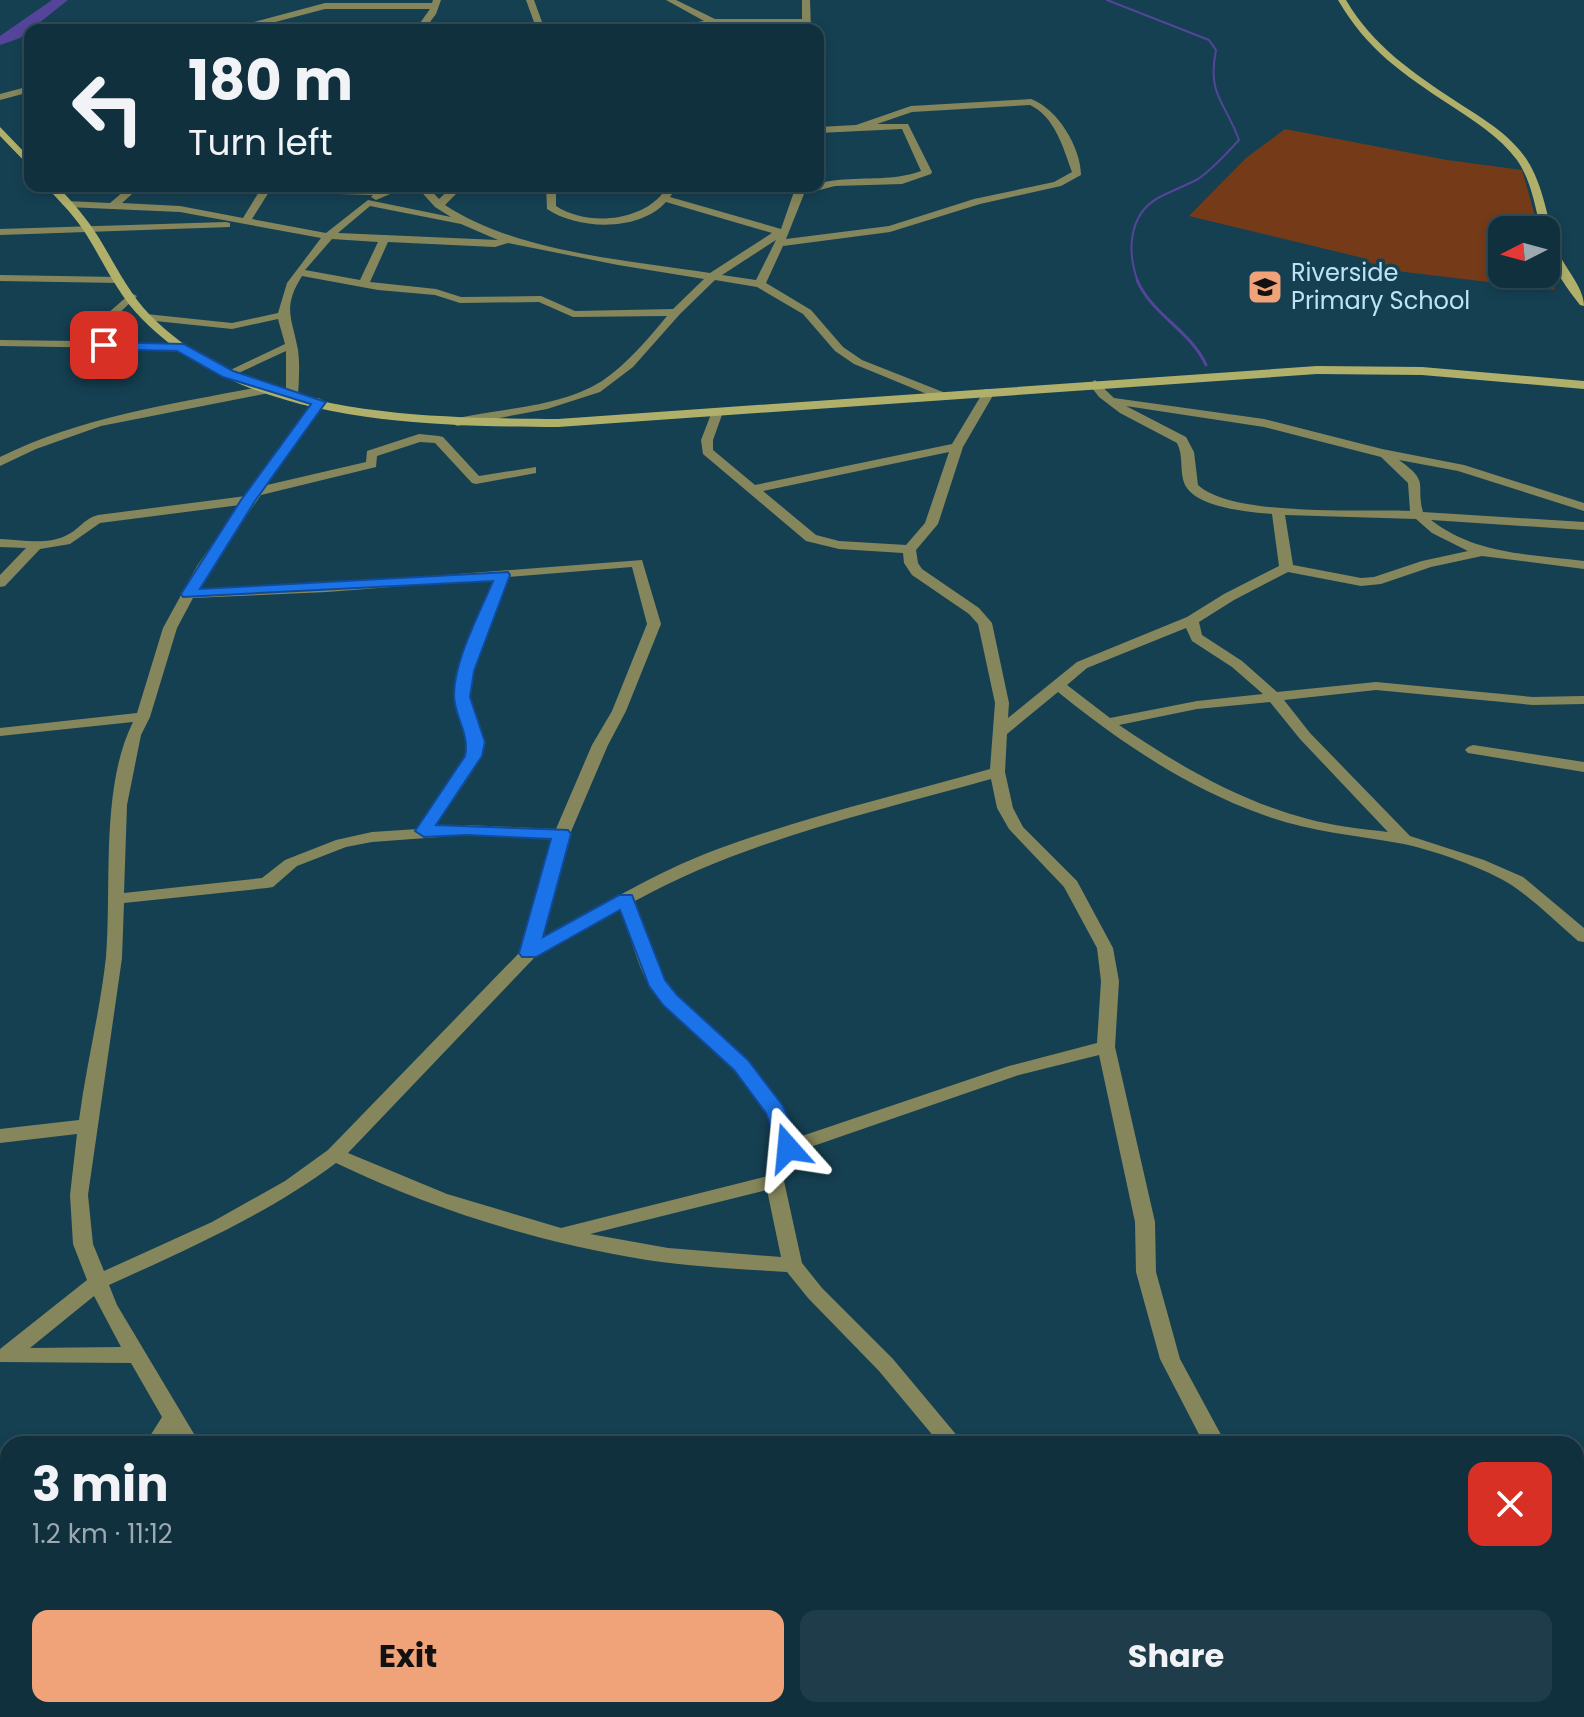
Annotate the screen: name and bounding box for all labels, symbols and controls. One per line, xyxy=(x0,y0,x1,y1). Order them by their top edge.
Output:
text: 180 m xyxy=(188,41,353,120)
icon: left xyxy=(56,56,160,160)
text: Turn left xyxy=(188,117,333,168)
north arrow xyxy=(1488,216,1560,288)
map controls xyxy=(1488,216,1560,288)
place label: Riverside Primary School xyxy=(1291,256,1470,317)
school or university icon: Riverside Primary School xyxy=(1246,268,1284,306)
pin xyxy=(70,311,138,379)
icon: arrive xyxy=(82,323,126,367)
position arrow xyxy=(746,1106,830,1190)
text: 3 min xyxy=(32,1451,169,1518)
button: close xyxy=(1468,1462,1552,1546)
text: 1.2 km · 11:12 xyxy=(32,1516,173,1552)
button: Exit xyxy=(32,1610,784,1702)
button: Share xyxy=(800,1610,1552,1702)

